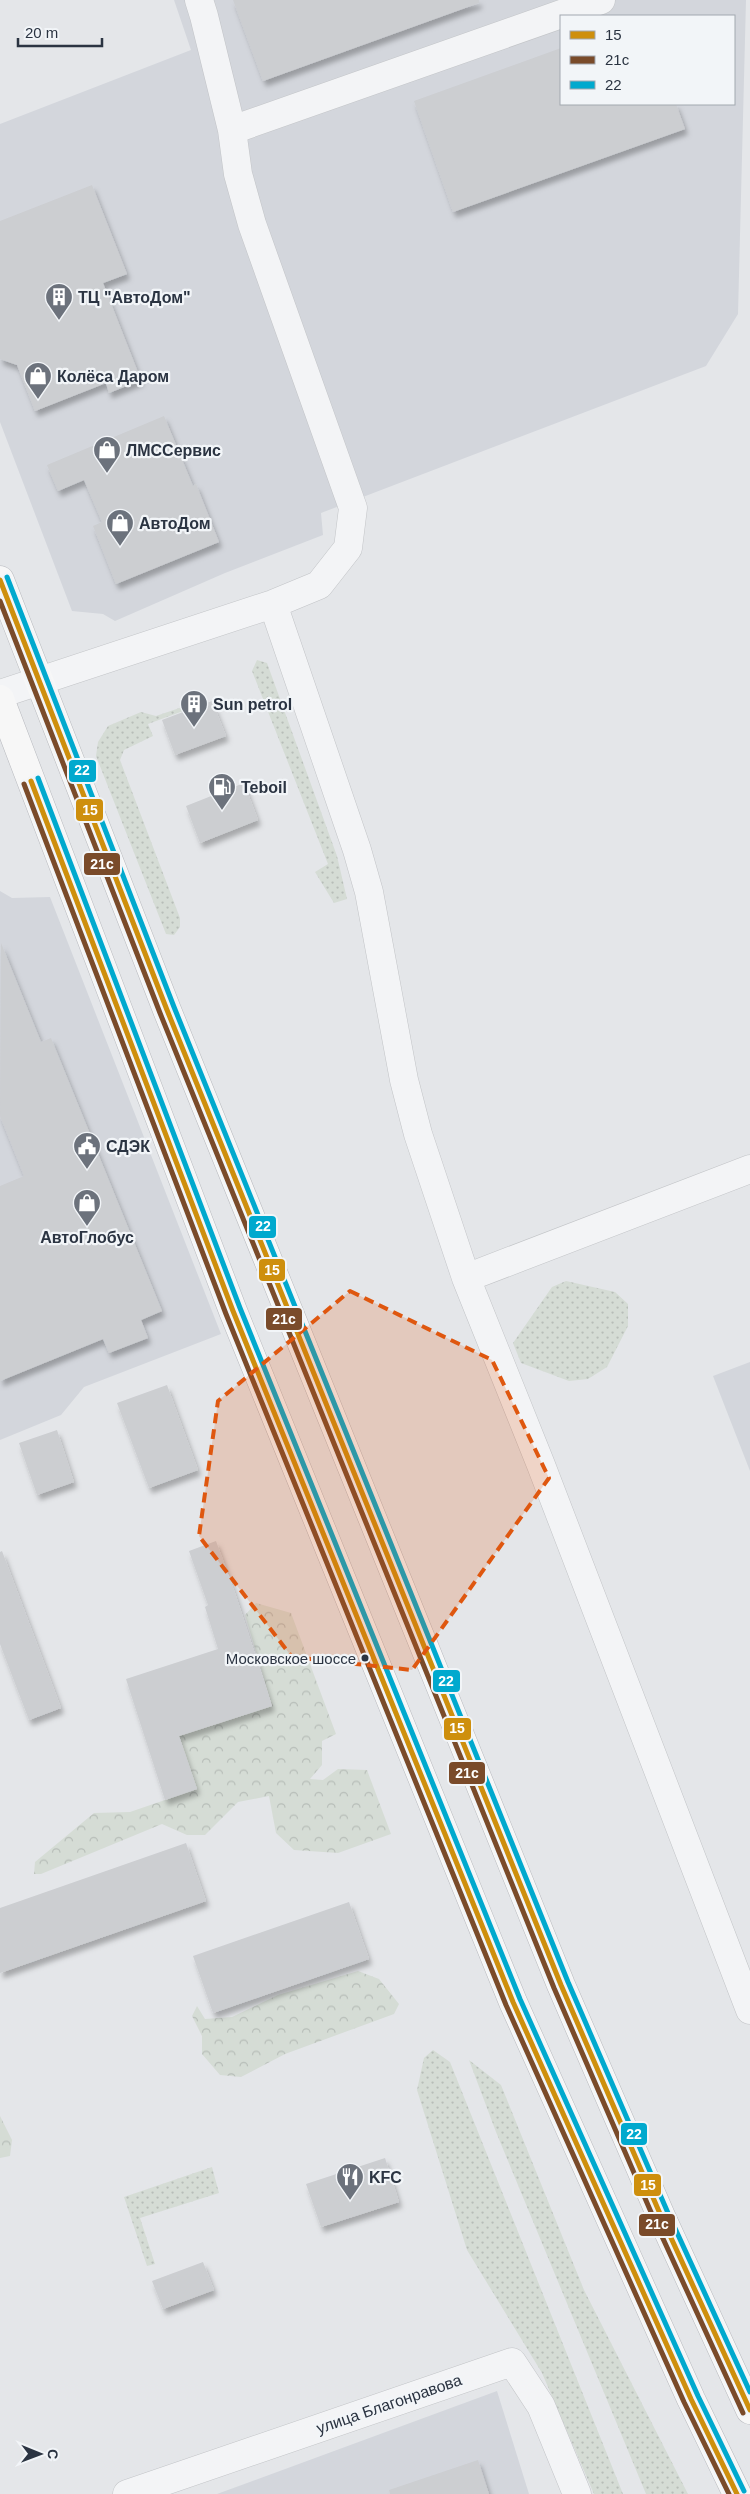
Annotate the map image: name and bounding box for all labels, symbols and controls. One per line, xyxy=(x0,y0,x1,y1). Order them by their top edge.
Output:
scale bar xyxy=(18,15,101,47)
legend xyxy=(560,15,735,105)
text: 20 m xyxy=(25,24,58,41)
text: 15 xyxy=(605,26,622,43)
text: 21с xyxy=(605,51,630,68)
text: 22 xyxy=(605,76,622,93)
building icon: ТЦ "АвтоДом" xyxy=(44,282,74,321)
place label: ТЦ "АвтоДом" xyxy=(78,289,191,306)
shop icon: Колёса Даром xyxy=(23,361,53,400)
place label: Колёса Даром xyxy=(57,368,169,385)
shop icon: ЛМССервис xyxy=(92,435,122,474)
place label: ЛМССервис xyxy=(126,442,221,459)
shop icon: АвтоДом xyxy=(105,508,135,547)
place label: АвтоДом xyxy=(139,515,211,532)
building icon: Sun petrol xyxy=(179,689,209,728)
place label: Sun petrol xyxy=(213,696,292,713)
line badge: 22 xyxy=(68,759,97,783)
text: 22 xyxy=(74,762,90,778)
fuel station icon: Teboil xyxy=(207,772,237,811)
place label: Teboil xyxy=(241,779,287,796)
line badge: 15 xyxy=(75,798,104,822)
text: 15 xyxy=(82,802,98,818)
line badge: 21с xyxy=(83,852,121,876)
text: 21с xyxy=(90,856,114,872)
public building icon: СДЭК xyxy=(72,1131,102,1170)
place label: СДЭК xyxy=(106,1138,150,1155)
shop icon: АвтоГлобус xyxy=(72,1188,102,1227)
line badge: 22 xyxy=(248,1215,277,1239)
text: 22 xyxy=(255,1218,271,1234)
place label: АвтоГлобус xyxy=(40,1229,134,1246)
line badge: 15 xyxy=(258,1258,286,1282)
text: 15 xyxy=(264,1262,280,1278)
line badge: 21с xyxy=(265,1307,303,1331)
text: 21с xyxy=(272,1311,296,1327)
place label: Московское шоссе xyxy=(226,1650,356,1667)
marker: Московское шоссе xyxy=(360,1653,370,1663)
line badge: 22 xyxy=(432,1669,461,1693)
text: 22 xyxy=(438,1673,454,1689)
line badge: 15 xyxy=(443,1717,472,1741)
text: 15 xyxy=(449,1720,465,1736)
line badge: 21с xyxy=(448,1761,486,1785)
text: 21с xyxy=(455,1765,479,1781)
line badge: 22 xyxy=(620,2122,648,2146)
text: 22 xyxy=(626,2126,642,2142)
restaurant icon: KFC xyxy=(335,2162,365,2201)
place label: KFC xyxy=(369,2169,402,2186)
line badge: 15 xyxy=(633,2173,662,2197)
text: 15 xyxy=(640,2177,656,2193)
line badge: 21с xyxy=(638,2213,676,2237)
text: 21с xyxy=(645,2216,669,2232)
street label: улица Благонравова xyxy=(314,2371,464,2437)
north arrow xyxy=(15,2429,65,2479)
text: С xyxy=(45,2449,61,2459)

